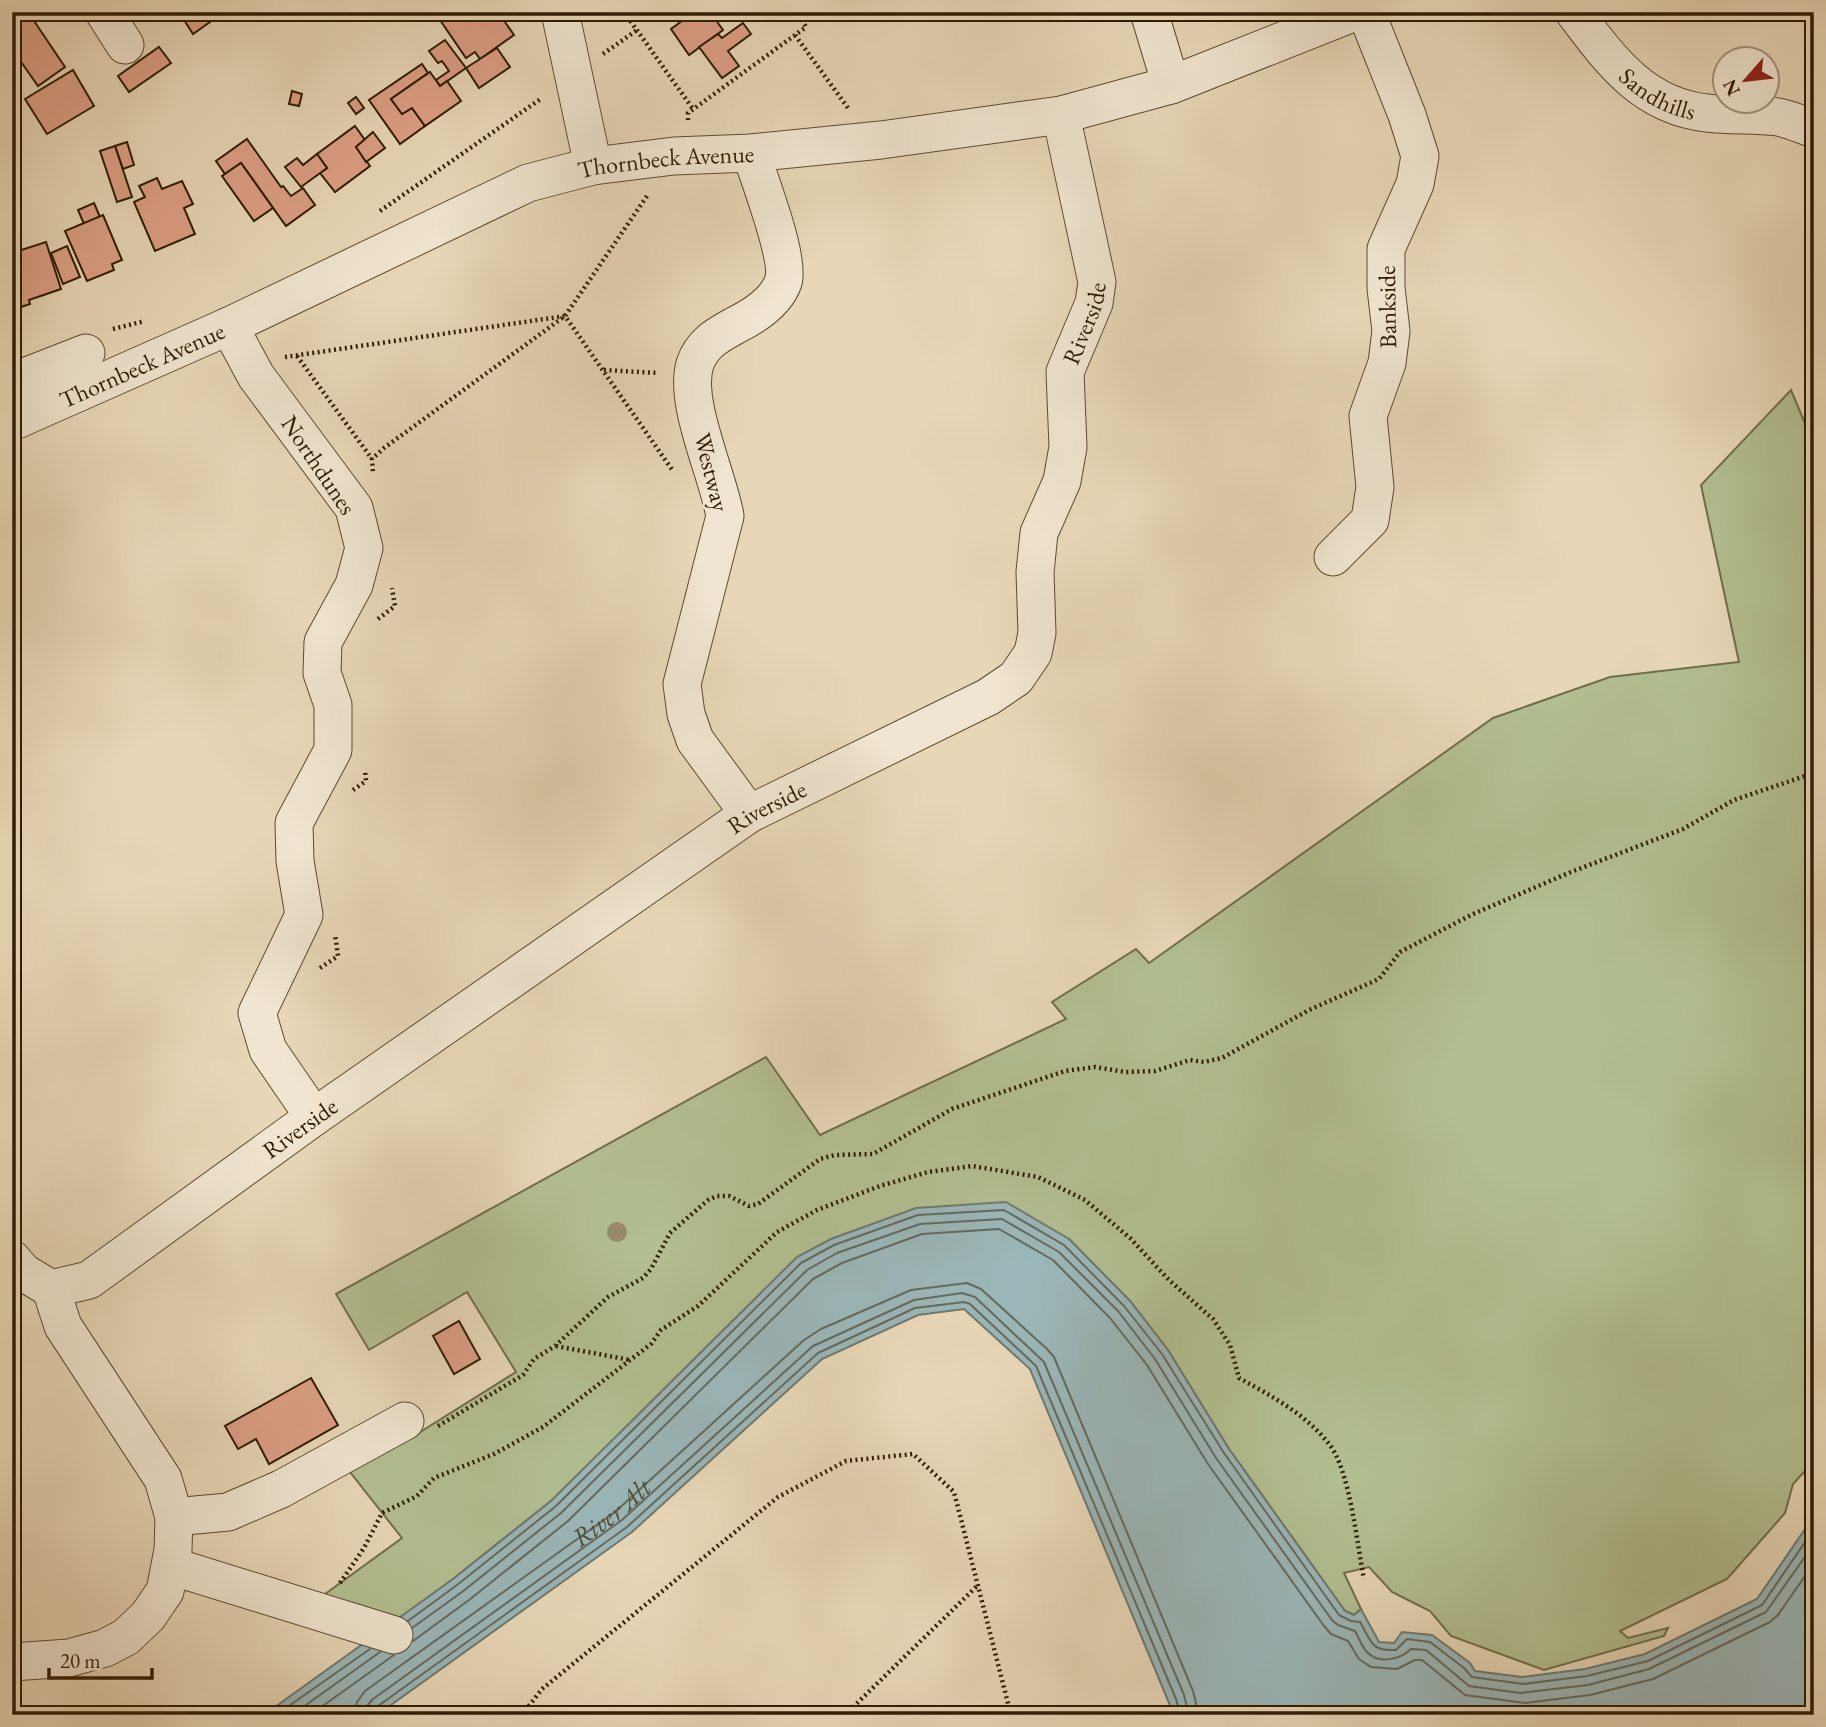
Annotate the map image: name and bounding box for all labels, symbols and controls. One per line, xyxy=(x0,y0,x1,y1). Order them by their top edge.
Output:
north arrow xyxy=(1710,46,1780,116)
street label: Sandhills xyxy=(1613,60,1698,126)
text: N xyxy=(1716,75,1746,100)
street label: Thornbeck Avenue xyxy=(574,137,755,185)
street label: Bankside xyxy=(1371,265,1403,349)
street label: Riverside xyxy=(1055,280,1112,369)
street label: Thornbeck Avenue xyxy=(54,314,229,415)
street label: Northdunes xyxy=(274,409,364,521)
street label: Westway xyxy=(687,429,737,515)
street label: Riverside xyxy=(721,773,811,840)
street label: Riverside xyxy=(256,1090,343,1165)
water label: River Alt xyxy=(565,1470,659,1555)
scale bar xyxy=(49,1636,152,1680)
text: 20 m xyxy=(60,1647,101,1674)

